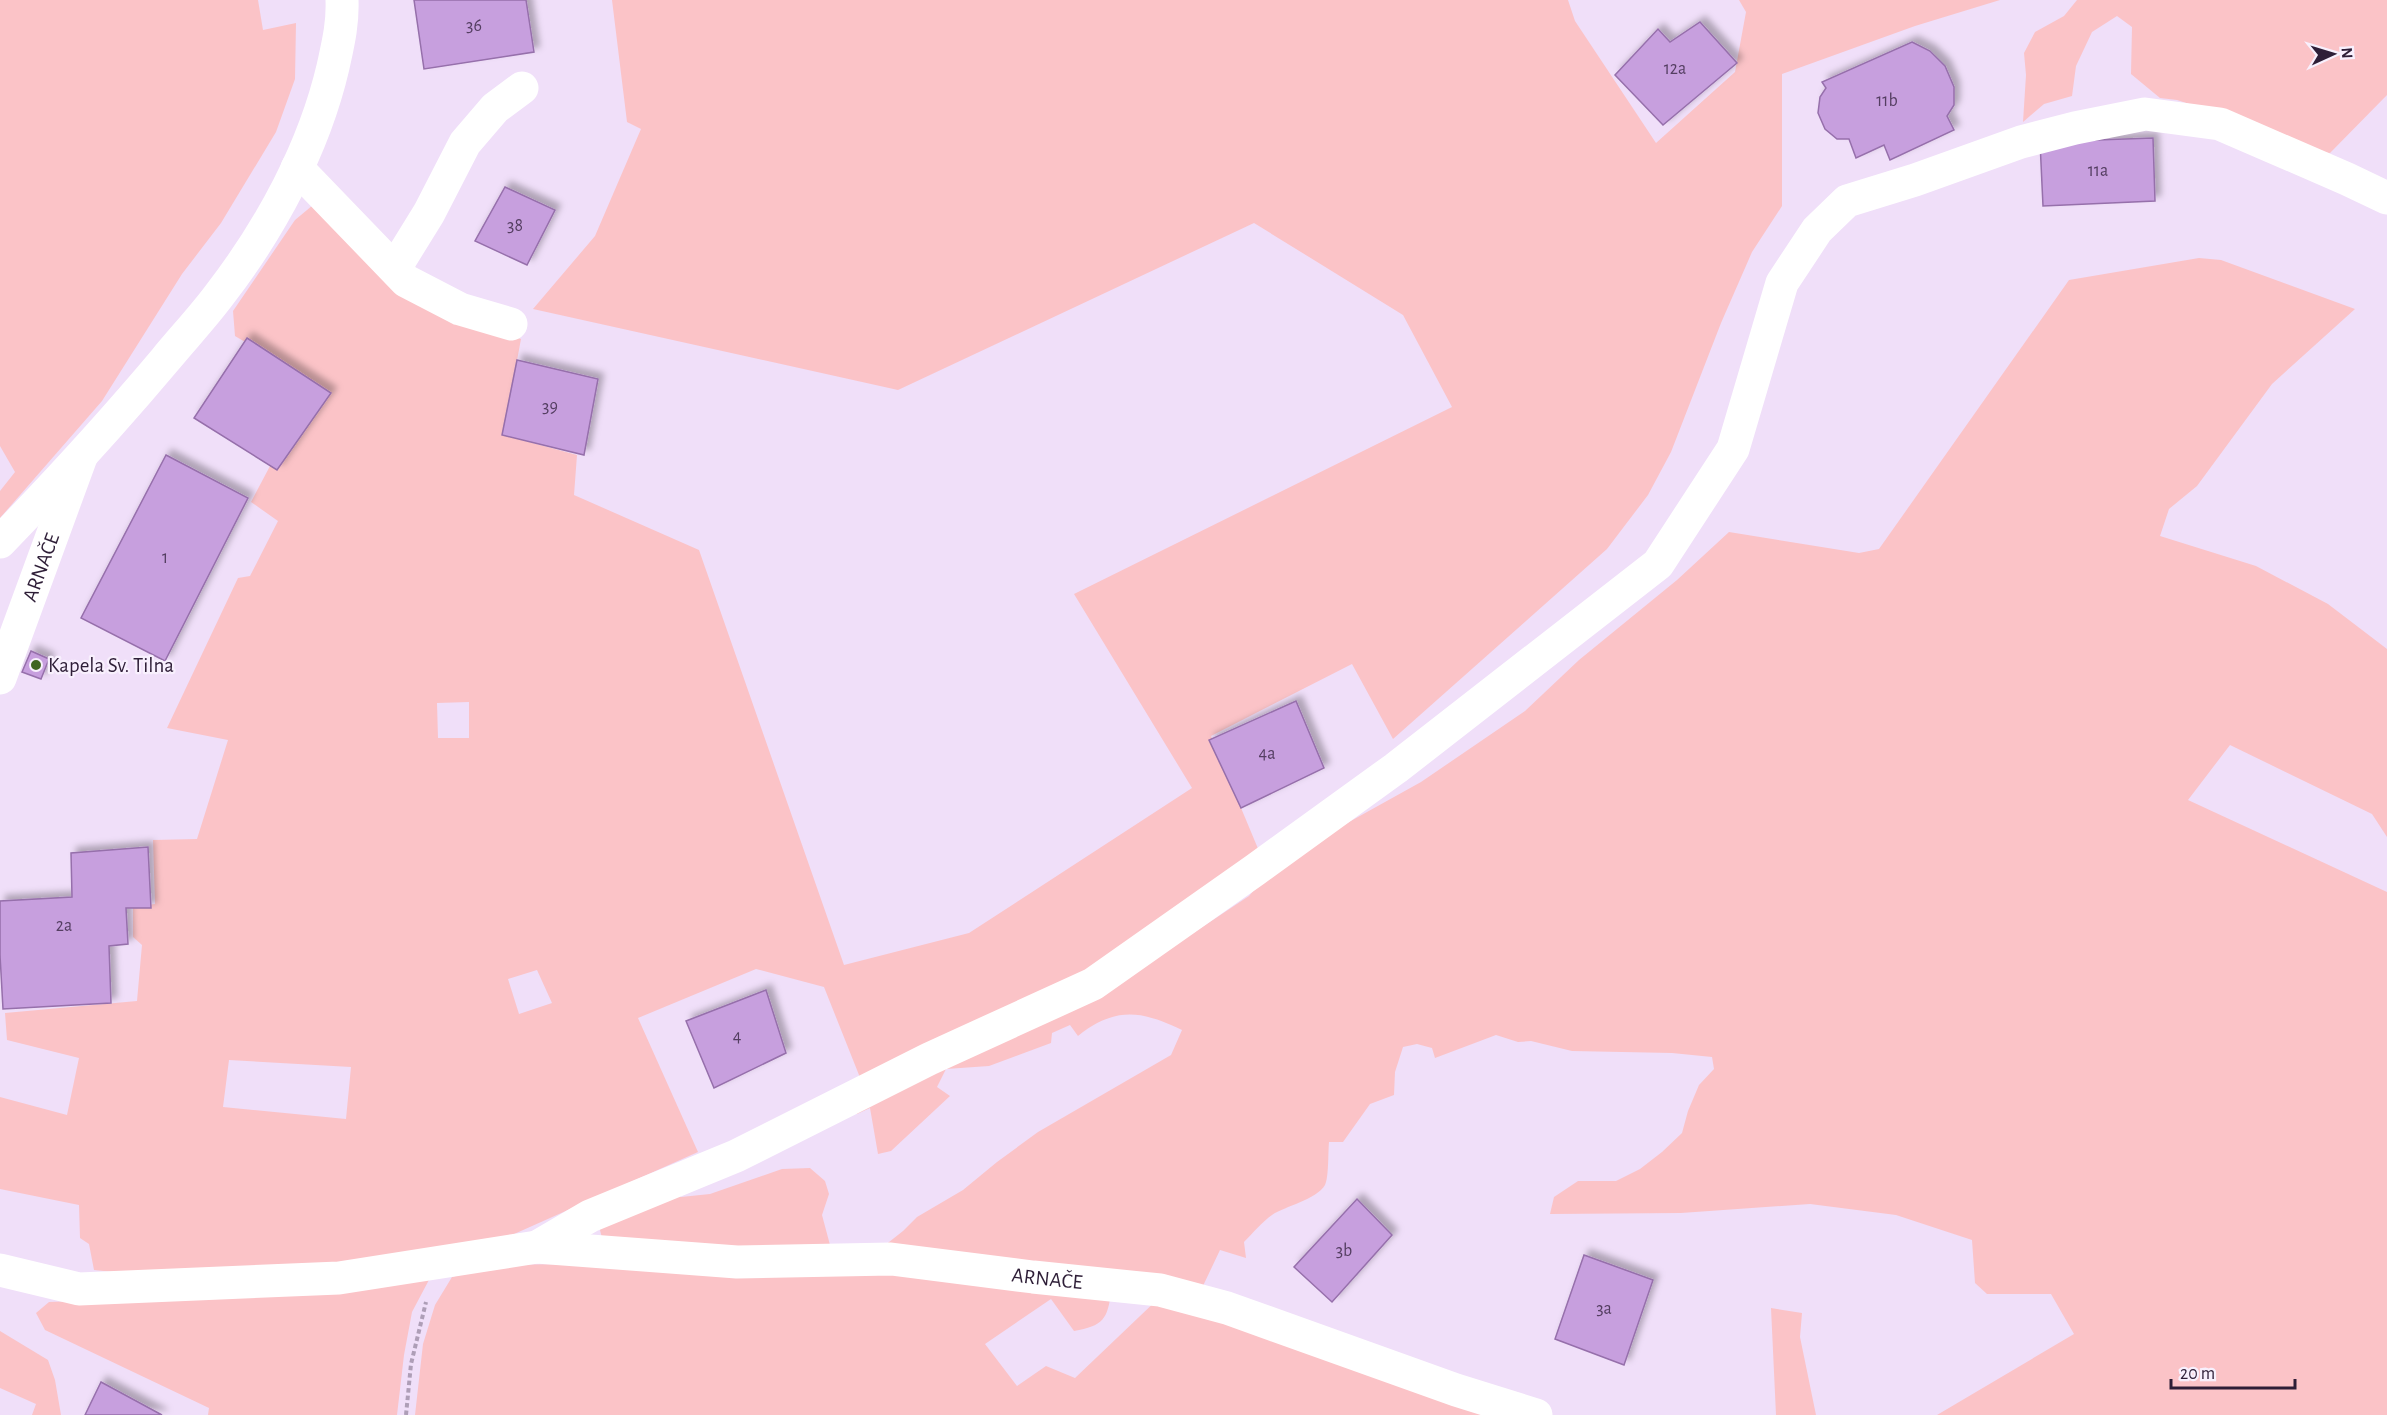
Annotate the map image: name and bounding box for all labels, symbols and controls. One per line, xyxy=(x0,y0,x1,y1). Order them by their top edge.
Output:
house number: 36 xyxy=(466,17,482,35)
north arrow xyxy=(2303,24,2363,84)
text: N xyxy=(2339,47,2355,59)
house number: 12a xyxy=(1664,60,1686,78)
house number: 11b xyxy=(1876,92,1898,110)
house number: 11a xyxy=(2088,162,2108,180)
house number: 38 xyxy=(507,217,523,235)
house number: 39 xyxy=(542,398,558,416)
street label: ARNAČE xyxy=(19,530,63,604)
house number: 1 xyxy=(162,549,168,567)
place label: Kapela Sv. Tilna xyxy=(48,655,174,676)
marker: Kapela Sv. Tilna xyxy=(29,658,43,672)
house number: 4a xyxy=(1259,745,1275,763)
house number: 2a xyxy=(56,917,72,935)
house number: 4 xyxy=(733,1028,742,1046)
house number: 3b xyxy=(1336,1242,1352,1260)
street label: ARNAČE xyxy=(1011,1264,1084,1293)
house number: 3a xyxy=(1596,1300,1612,1318)
scale bar xyxy=(2171,1352,2296,1390)
text: 20 m xyxy=(2180,1365,2215,1383)

